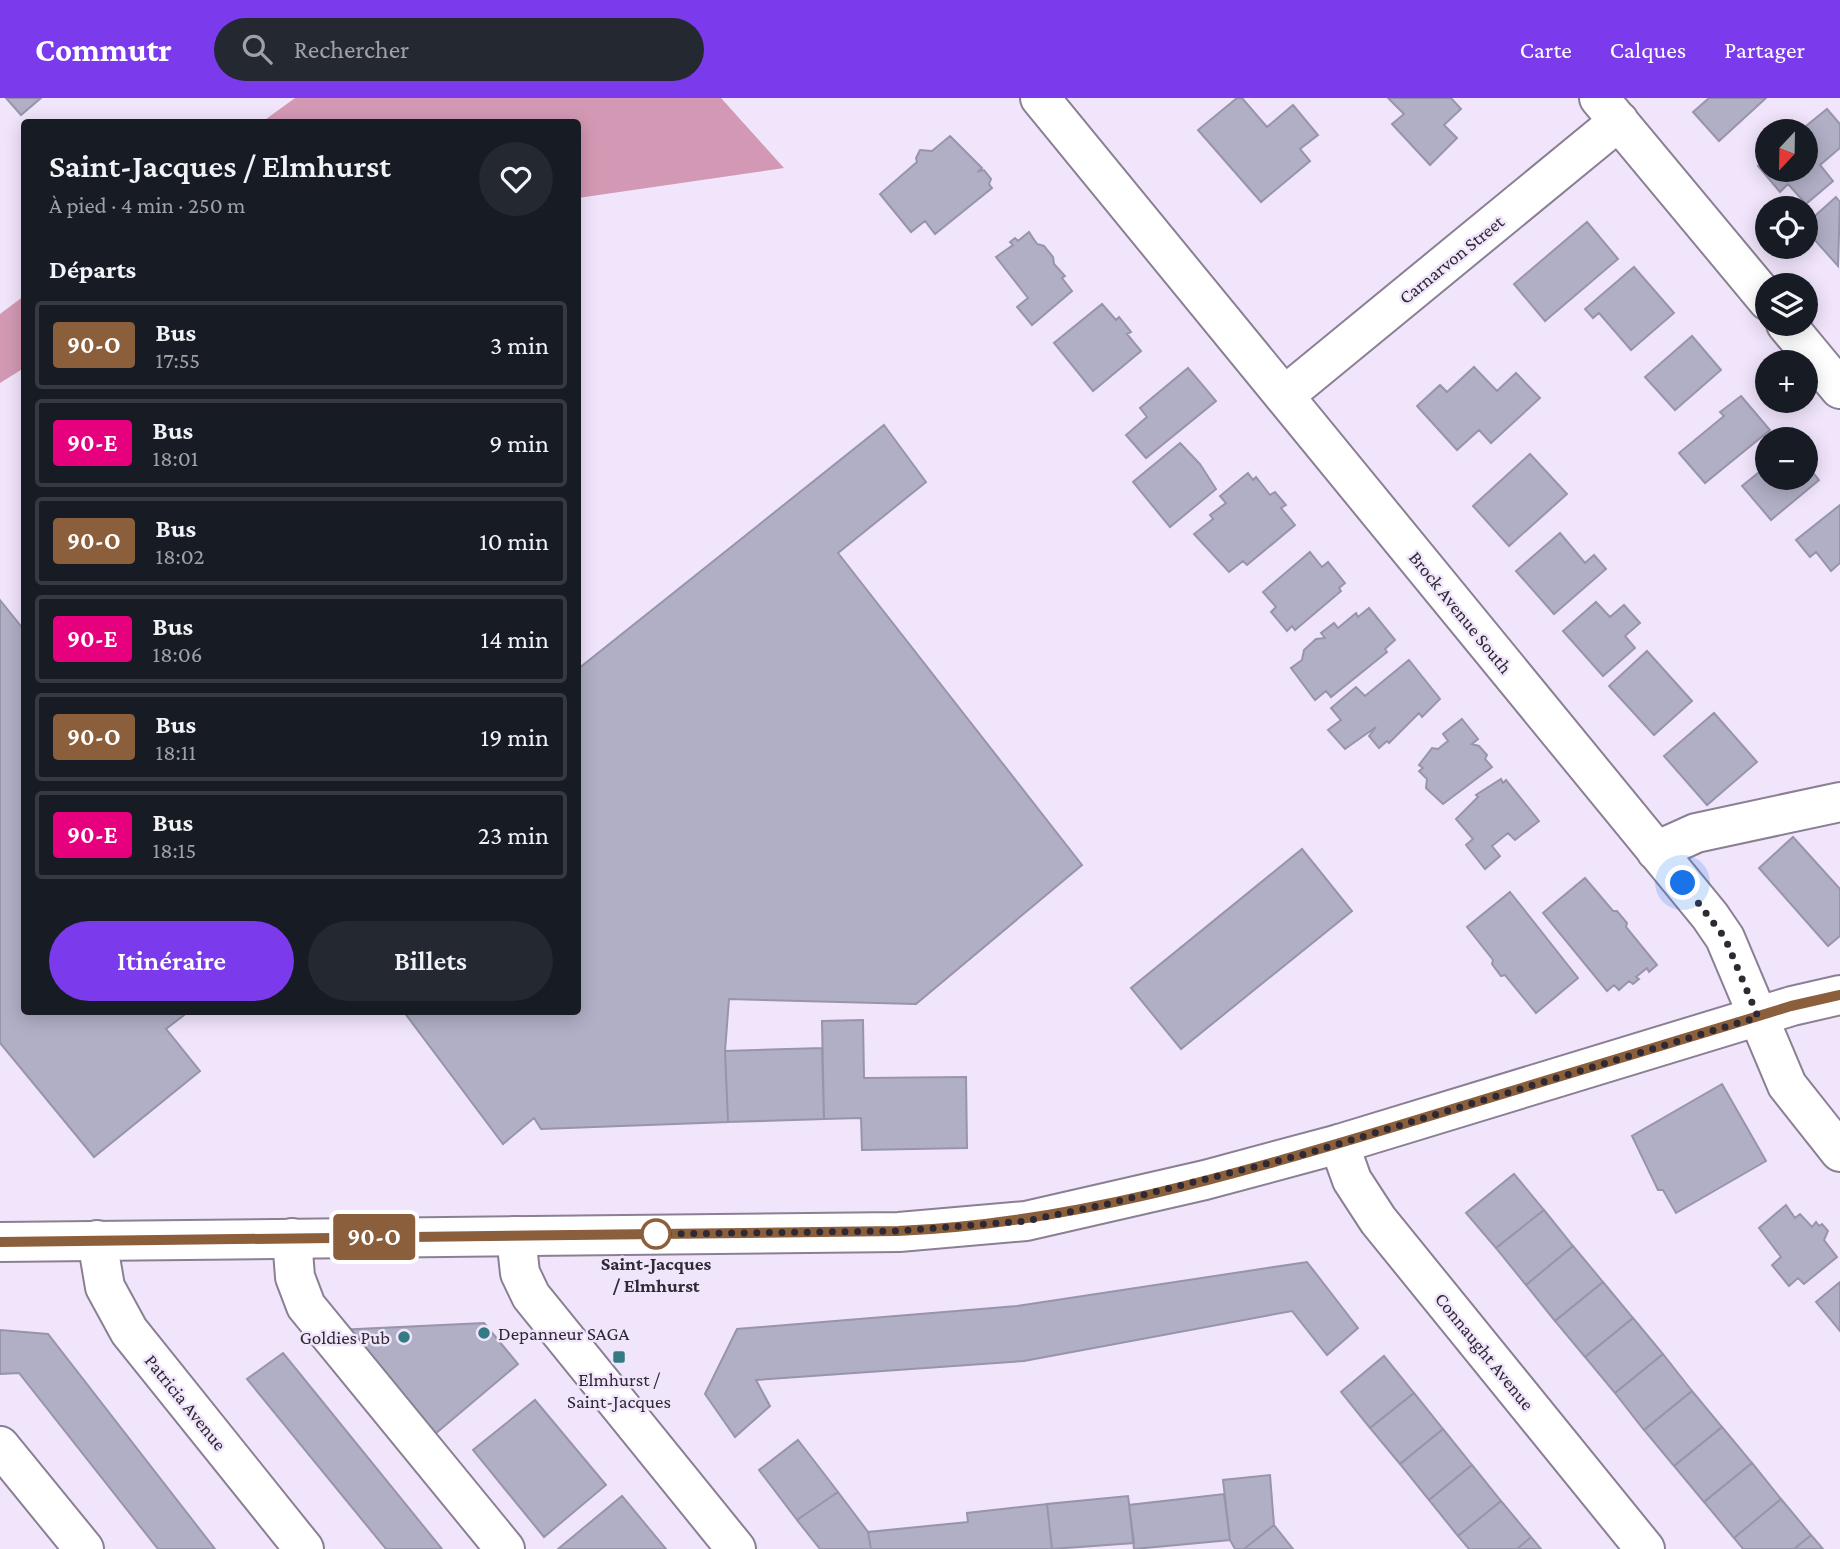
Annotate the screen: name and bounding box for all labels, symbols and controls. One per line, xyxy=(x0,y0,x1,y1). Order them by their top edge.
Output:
search box xyxy=(214,18,704,81)
icon: search xyxy=(238,30,276,68)
text: Commutr xyxy=(35,31,172,68)
text: Rechercher xyxy=(294,35,409,64)
text: Carte xyxy=(1520,36,1572,63)
text: Calques xyxy=(1610,36,1686,63)
text: Partager xyxy=(1724,36,1805,63)
north arrow xyxy=(1755,119,1818,182)
map controls xyxy=(1755,119,1818,490)
button: heart xyxy=(479,142,553,216)
text: Saint-Jacques / Elmhurst xyxy=(49,147,391,184)
text: À pied · 4 min · 250 m xyxy=(49,192,246,218)
button: locate xyxy=(1755,196,1818,259)
street label: Carnarvon Street xyxy=(1395,210,1508,308)
text: Départs xyxy=(49,255,136,284)
button: layers xyxy=(1755,273,1818,336)
text: Bus xyxy=(156,318,196,347)
text: 90-O xyxy=(67,331,121,358)
text: 3 min xyxy=(490,331,549,360)
text: 17:55 xyxy=(156,347,200,373)
button: + xyxy=(1755,350,1818,413)
text: Bus xyxy=(153,416,193,445)
button: − xyxy=(1755,427,1818,490)
text: 90-E xyxy=(67,429,118,456)
text: 9 min xyxy=(489,429,549,458)
text: 18:01 xyxy=(153,445,198,471)
text: Bus xyxy=(156,514,196,543)
text: 90-O xyxy=(67,527,121,554)
text: 10 min xyxy=(479,527,549,556)
text: 18:02 xyxy=(156,543,205,569)
street label: Brock Avenue South xyxy=(1405,547,1516,678)
text: Bus xyxy=(153,612,193,641)
text: 90-E xyxy=(67,625,118,652)
text: 14 min xyxy=(481,625,549,654)
text: 18:06 xyxy=(153,641,202,667)
text: Bus xyxy=(156,710,196,739)
text: 90-O xyxy=(67,723,121,750)
text: 19 min xyxy=(481,723,549,752)
text: 18:11 xyxy=(156,739,196,765)
text: Bus xyxy=(153,808,193,837)
text: 90-E xyxy=(67,821,118,848)
text: 23 min xyxy=(478,821,549,850)
text: 18:15 xyxy=(153,837,196,863)
your location xyxy=(1665,865,1700,900)
button: Itinéraire xyxy=(49,921,294,1001)
button: Billets xyxy=(308,921,553,1001)
line badge: 90-O xyxy=(325,1214,423,1260)
marker: Saint-Jacques / Elmhurst xyxy=(641,1219,671,1249)
text: 90-O xyxy=(347,1223,401,1250)
place label: Saint-Jacques / Elmhurst xyxy=(601,1253,712,1296)
street label: Connaught Avenue xyxy=(1431,1288,1538,1414)
place label: Depanneur SAGA xyxy=(498,1323,630,1344)
marker: Depanneur SAGA xyxy=(476,1325,492,1341)
place label: Goldies Pub xyxy=(300,1327,390,1348)
marker: Goldies Pub xyxy=(396,1329,412,1345)
marker: Elmhurst / Saint-Jacques xyxy=(611,1349,627,1365)
street label: Patricia Avenue xyxy=(141,1350,231,1454)
place label: Elmhurst / Saint-Jacques xyxy=(567,1369,671,1412)

